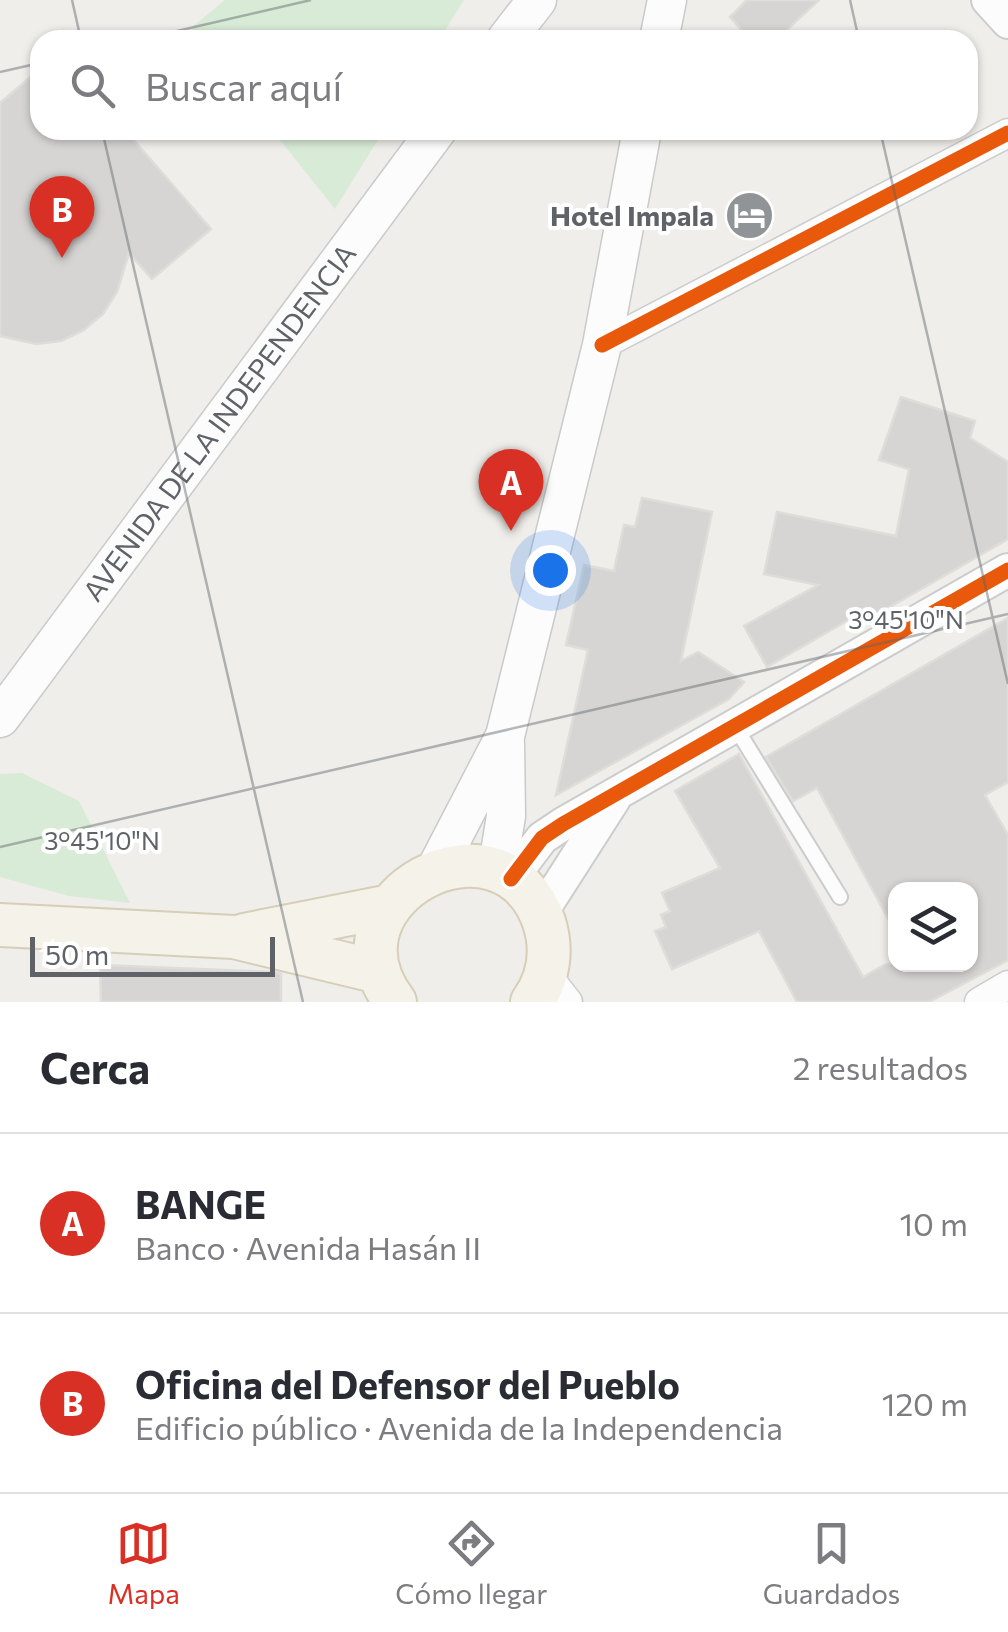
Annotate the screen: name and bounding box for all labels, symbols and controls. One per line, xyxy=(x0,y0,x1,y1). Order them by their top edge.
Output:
search box xyxy=(30,30,978,140)
icon: search xyxy=(65,58,120,113)
text: Buscar aquí xyxy=(145,62,342,109)
pin: B xyxy=(30,176,94,258)
hotel icon: Hotel Impala xyxy=(723,190,775,242)
place label: Hotel Impala xyxy=(550,198,714,232)
street label: AVENIDA DE LA INDEPENDENCIA xyxy=(75,237,362,607)
pin: A xyxy=(478,448,544,531)
your location xyxy=(525,545,576,596)
text: 3°45'10"N xyxy=(848,604,964,634)
text: 3°45'10"N xyxy=(44,825,160,855)
map controls xyxy=(888,882,978,972)
button: layers xyxy=(888,882,978,972)
scale bar xyxy=(30,932,275,976)
text: 50 m xyxy=(45,937,109,971)
text: Cerca xyxy=(40,1041,150,1093)
text: 2 resultados xyxy=(793,1047,968,1087)
text: BANGE xyxy=(135,1180,266,1227)
text: A xyxy=(61,1203,84,1243)
text: 10 m xyxy=(899,1203,968,1243)
text: Banco · Avenida Hasán II xyxy=(135,1227,481,1267)
text: Oficina del Defensor del Pueblo xyxy=(135,1360,680,1407)
text: B xyxy=(62,1383,83,1423)
text: 120 m xyxy=(882,1383,968,1423)
text: Edificio público · Avenida de la Independencia xyxy=(135,1407,783,1447)
tab: Mapa xyxy=(108,1516,180,1610)
tab: Cómo llegar xyxy=(395,1516,547,1610)
tab: Guardados xyxy=(763,1516,900,1610)

